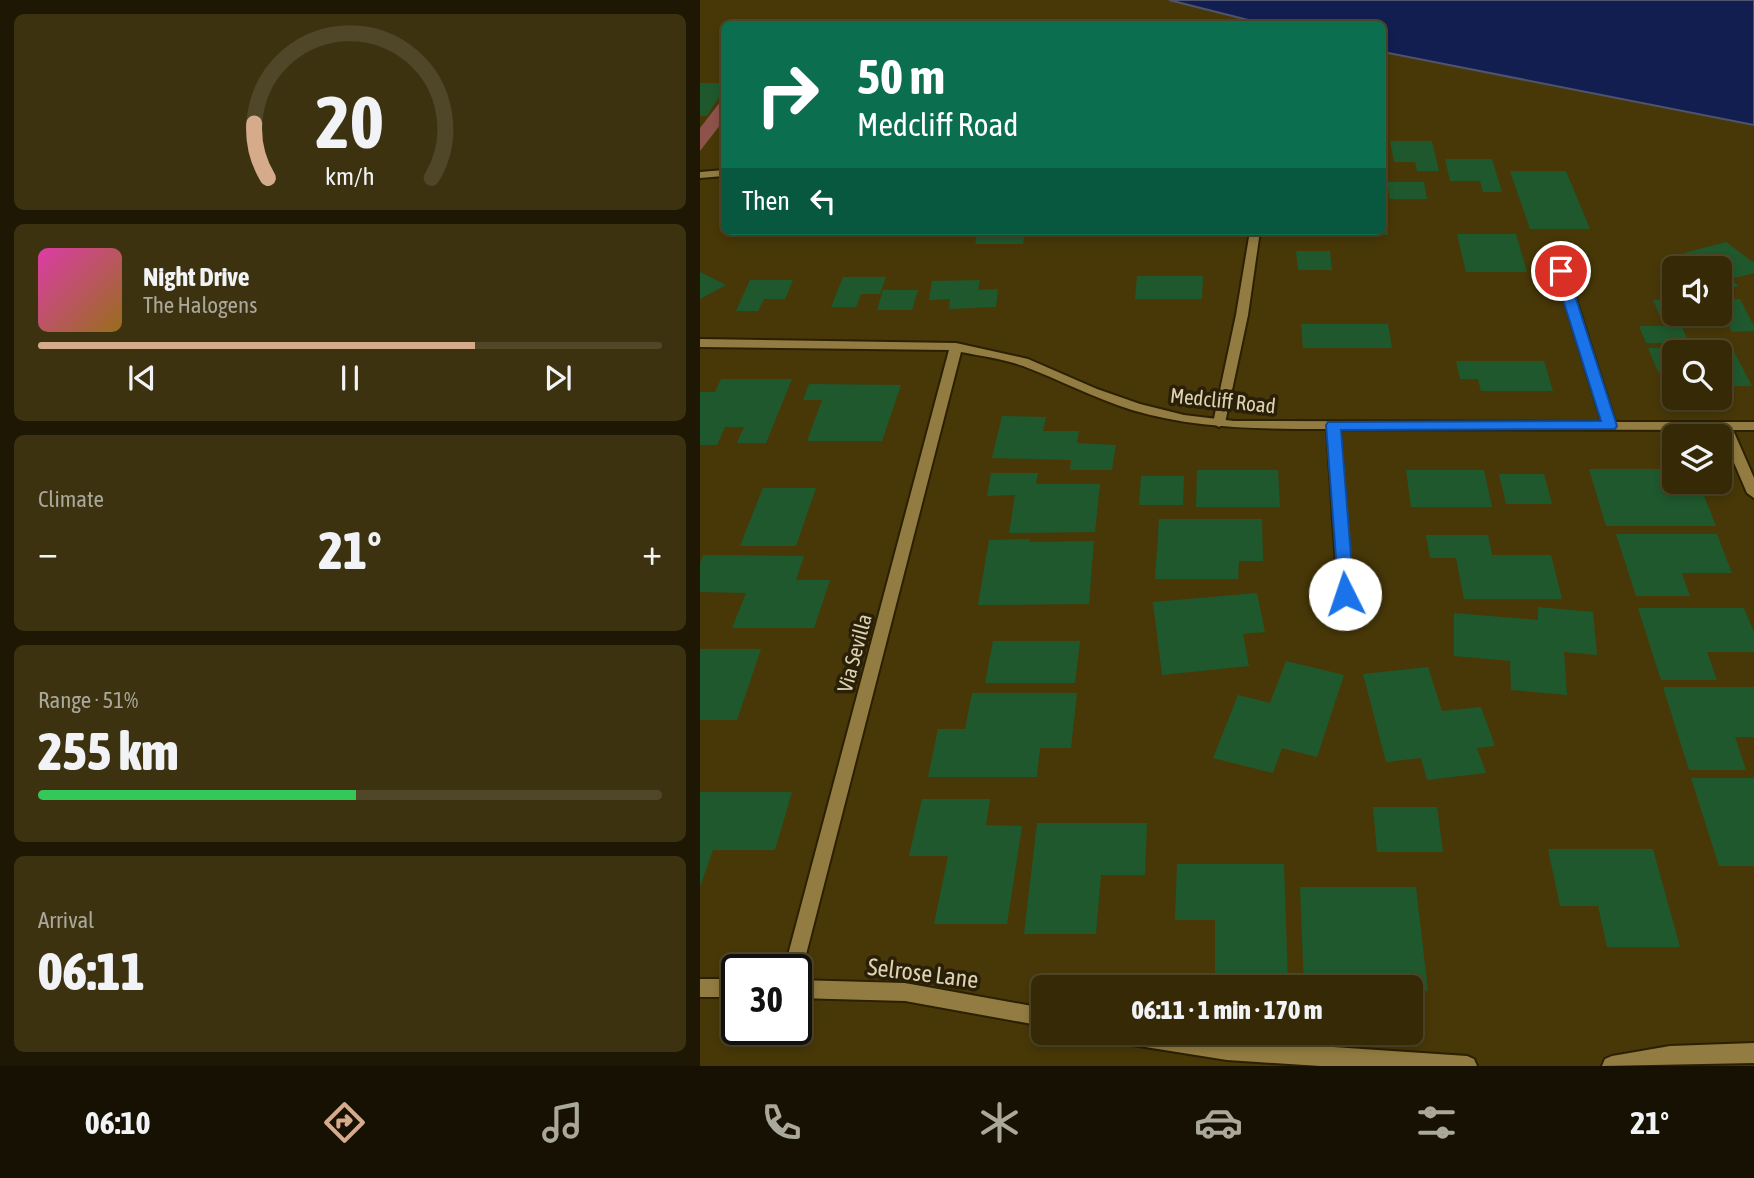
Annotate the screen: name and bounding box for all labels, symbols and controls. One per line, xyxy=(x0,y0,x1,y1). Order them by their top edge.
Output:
text: 50 m xyxy=(857,48,945,104)
icon: right xyxy=(742,49,833,140)
text: 20 xyxy=(316,81,384,164)
text: Medcliff Road xyxy=(857,106,1018,143)
text: km/h xyxy=(325,162,375,190)
icon: left xyxy=(804,182,842,220)
text: Then xyxy=(742,186,790,216)
pin xyxy=(1531,241,1591,301)
icon: arrive xyxy=(1542,252,1580,290)
map controls xyxy=(1662,256,1732,494)
button: sound xyxy=(1662,256,1732,326)
text: Night Drive xyxy=(143,262,250,292)
text: The Halogens xyxy=(143,292,257,318)
button: search xyxy=(1662,340,1732,410)
icon: previous xyxy=(123,359,161,397)
icon: pause xyxy=(331,359,369,397)
icon: next xyxy=(539,359,577,397)
street label: Medcliff Road xyxy=(1169,383,1277,417)
button: layers xyxy=(1662,424,1732,494)
text: Climate xyxy=(38,486,104,512)
text: 21° xyxy=(318,520,382,580)
text: − xyxy=(38,530,58,573)
text: + xyxy=(642,530,662,573)
position arrow xyxy=(1308,557,1382,631)
street label: Via Sevilla xyxy=(832,611,876,695)
text: Range · 51% xyxy=(38,687,138,713)
text: 255 km xyxy=(38,721,179,781)
text: Arrival xyxy=(38,907,94,933)
text: 06:11 xyxy=(38,941,145,1001)
street label: Selrose Lane xyxy=(866,953,980,993)
speed limit sign: 30 xyxy=(721,954,812,1045)
text: 06:11 · 1 min · 170 m xyxy=(1132,995,1322,1025)
icon: directions xyxy=(320,1098,369,1147)
icon: music xyxy=(538,1098,587,1147)
icon: phone xyxy=(757,1098,806,1147)
icon: climate xyxy=(975,1098,1024,1147)
icon: car xyxy=(1194,1098,1243,1147)
icon: filters xyxy=(1412,1098,1461,1147)
text: 06:10 xyxy=(85,1104,151,1141)
text: 21° xyxy=(1630,1104,1669,1141)

